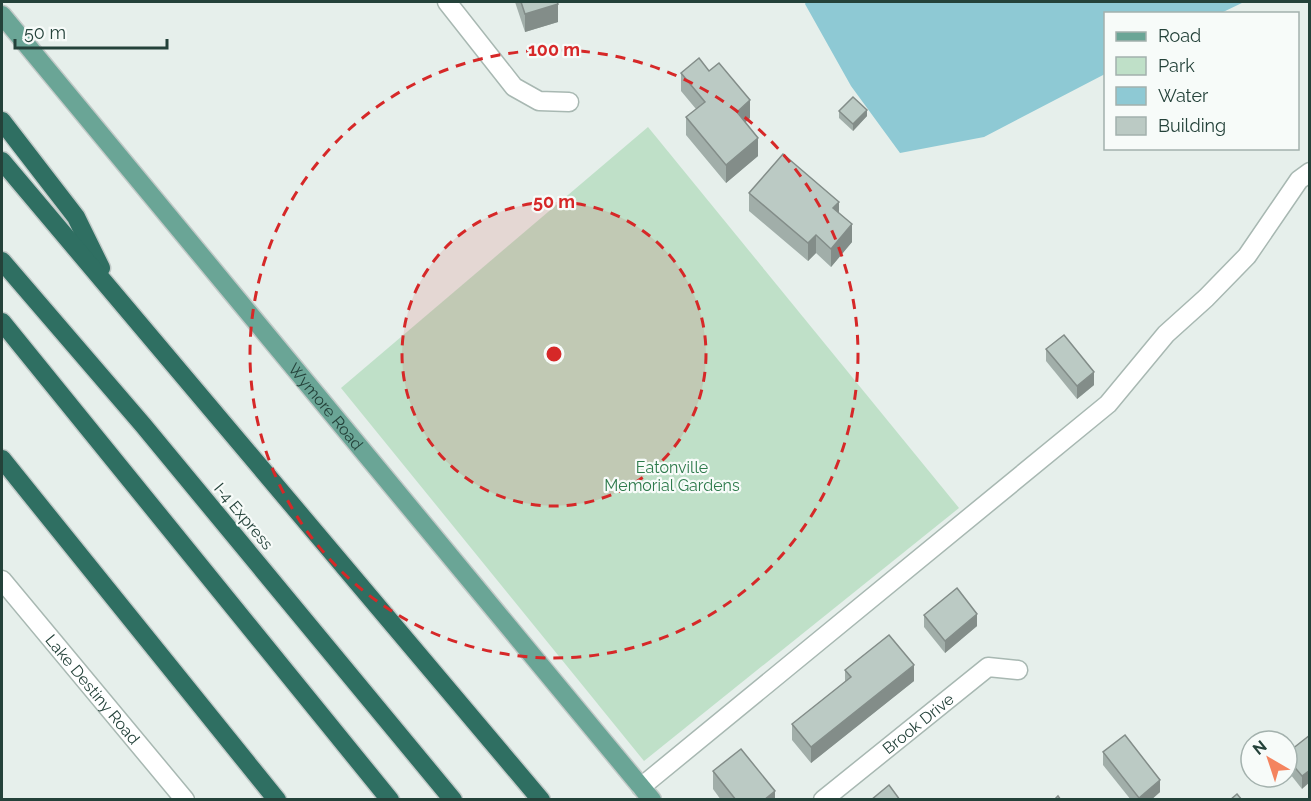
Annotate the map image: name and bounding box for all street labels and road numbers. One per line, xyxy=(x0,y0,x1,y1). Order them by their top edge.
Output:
street label: Wymore Road xyxy=(284,359,367,454)
street label: I-4 Express xyxy=(210,479,277,554)
street label: Lake Destiny Road xyxy=(41,631,144,748)
street label: Brook Drive xyxy=(879,689,958,758)

